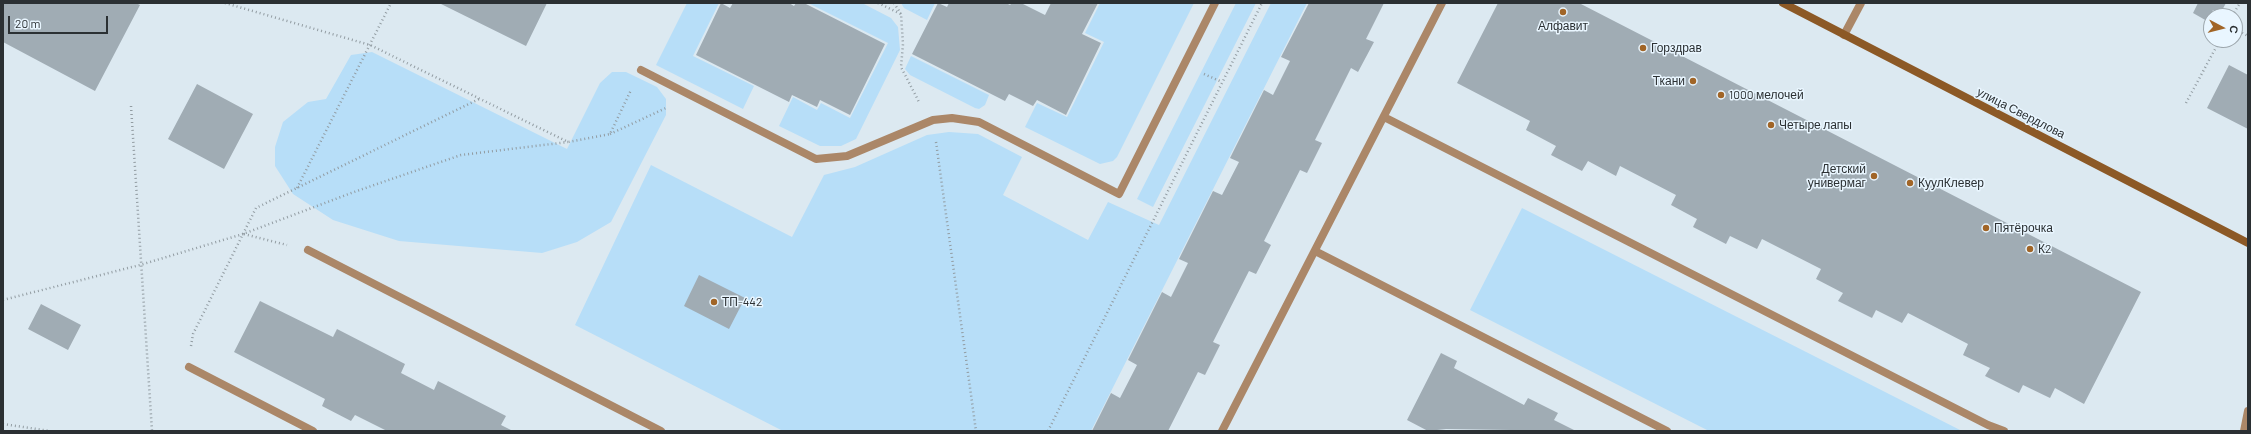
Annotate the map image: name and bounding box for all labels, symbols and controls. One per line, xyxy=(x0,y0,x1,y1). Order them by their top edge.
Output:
marker: Алфавит xyxy=(1558,7,1568,17)
scale bar xyxy=(10,8,110,34)
north arrow xyxy=(2203,8,2243,48)
text: 20 m xyxy=(15,16,41,30)
place label: Алфавит xyxy=(1538,19,1588,33)
text: С xyxy=(2227,25,2241,34)
place label: Горздрав xyxy=(1651,41,1702,55)
marker: Горздрав xyxy=(1638,43,1648,53)
place label: Ткани xyxy=(1653,74,1685,88)
marker: Ткани xyxy=(1688,76,1698,86)
street label: улица Свердлова xyxy=(1974,85,2068,141)
place label: 1000 мелочей xyxy=(1729,88,1804,102)
marker: 1000 мелочей xyxy=(1716,90,1726,100)
place label: Четыре лапы xyxy=(1779,118,1852,132)
marker: Четыре лапы xyxy=(1766,120,1776,130)
place label: Детский универмаг xyxy=(1808,162,1866,190)
marker: Детский универмаг xyxy=(1869,171,1879,181)
place label: КуулКлевер xyxy=(1918,176,1984,190)
marker: КуулКлевер xyxy=(1905,178,1915,188)
place label: Пятёрочка xyxy=(1994,221,2053,235)
marker: Пятёрочка xyxy=(1981,223,1991,233)
place label: К2 xyxy=(2038,242,2051,256)
marker: К2 xyxy=(2025,244,2035,254)
place label: ТП-442 xyxy=(722,295,762,309)
marker: ТП-442 xyxy=(709,297,719,307)

